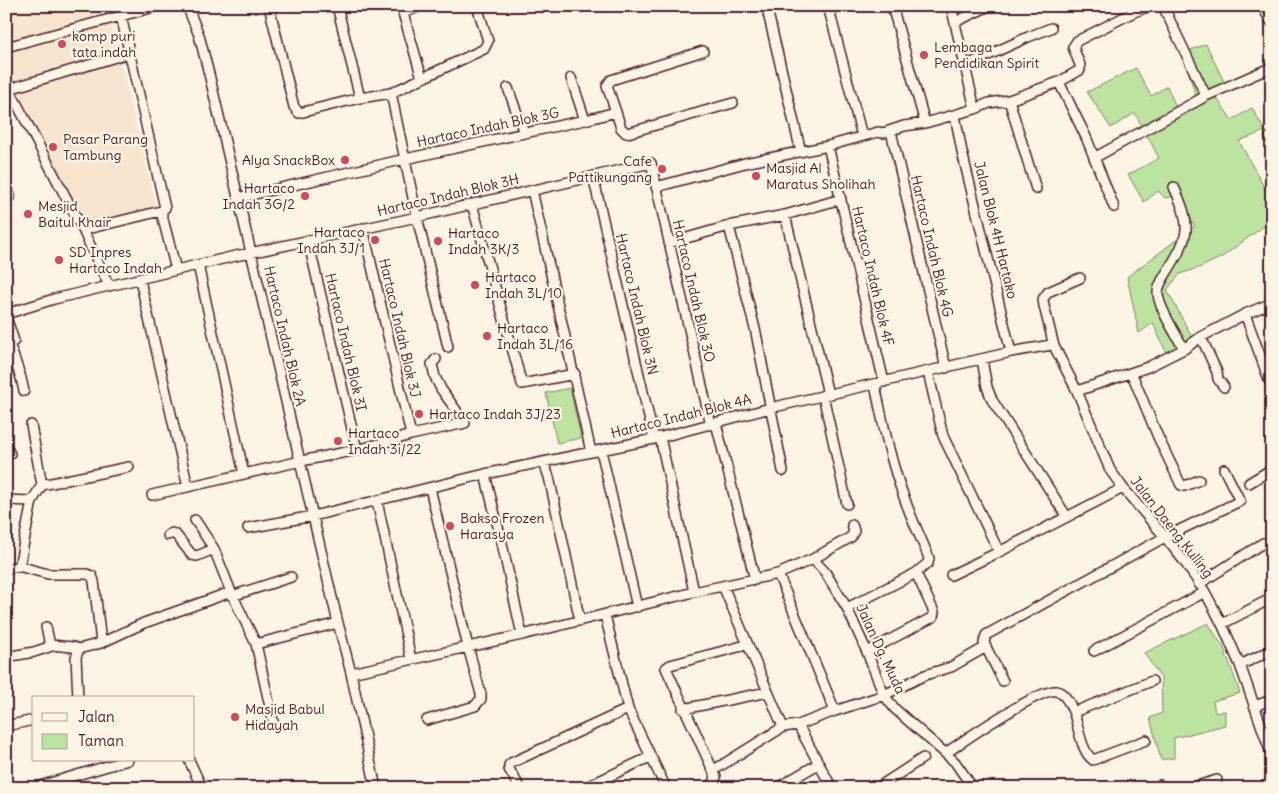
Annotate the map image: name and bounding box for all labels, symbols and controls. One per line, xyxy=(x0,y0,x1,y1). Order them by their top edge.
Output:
place label: komp puri tata indah xyxy=(72,27,136,61)
marker: komp puri tata indah xyxy=(56,38,68,50)
place label: Lembaga Pendidikan Spirit xyxy=(934,38,1039,72)
marker: Lembaga Pendidikan Spirit xyxy=(918,49,930,61)
street label: Hartaco Indah Blok 3G xyxy=(415,103,561,151)
place label: Pasar Parang Tambung xyxy=(63,130,148,164)
marker: Pasar Parang Tambung xyxy=(47,141,59,153)
place label: Alya SnackBox xyxy=(242,151,335,169)
place label: Cafe Pattikungang xyxy=(568,152,652,186)
marker: Alya SnackBox xyxy=(339,154,351,166)
place label: Masjid Al Maratus Sholihah xyxy=(766,159,876,193)
street label: Jalan Blok 4H Hartako xyxy=(970,159,1022,301)
marker: Cafe Pattikungang xyxy=(656,163,668,175)
street label: Hartaco Indah Blok 3H xyxy=(375,170,521,220)
marker: Masjid Al Maratus Sholihah xyxy=(750,170,762,182)
street label: Hartaco Indah Blok 4G xyxy=(907,173,957,319)
place label: Hartaco Indah 3G/2 xyxy=(222,179,295,213)
marker: Hartaco Indah 3G/2 xyxy=(299,190,311,202)
place label: Mesjid Baitul Khair xyxy=(38,197,112,231)
street label: Hartaco Indah Blok 4F xyxy=(848,204,898,348)
marker: Mesjid Baitul Khair xyxy=(22,208,34,220)
street label: Hartaco Indah Blok 3O xyxy=(669,218,719,364)
place label: Hartaco Indah 3J/1 xyxy=(298,223,365,257)
place label: Hartaco Indah 3K/3 xyxy=(448,224,519,258)
street label: Hartaco Indah Blok 3N xyxy=(612,232,662,376)
marker: Hartaco Indah 3J/1 xyxy=(369,234,381,246)
marker: Hartaco Indah 3K/3 xyxy=(432,235,444,247)
place label: SD Inpres Hartaco Indah xyxy=(69,243,162,277)
marker: SD Inpres Hartaco Indah xyxy=(53,254,65,266)
street label: Hartaco Indah Blok 3J xyxy=(375,257,425,399)
street label: Hartaco Indah Blok 2A xyxy=(260,264,310,408)
place label: Hartaco Indah 3L/10 xyxy=(485,268,562,302)
street label: Hartaco Indah Blok 3I xyxy=(321,271,371,413)
marker: Hartaco Indah 3L/10 xyxy=(469,279,481,291)
place label: Hartaco Indah 3L/16 xyxy=(497,319,573,353)
marker: Hartaco Indah 3L/16 xyxy=(481,330,493,342)
street label: Hartaco Indah Blok 4A xyxy=(609,390,753,442)
place label: Hartaco Indah 3J/23 xyxy=(429,405,561,423)
marker: Hartaco Indah 3J/23 xyxy=(413,408,425,420)
place label: Hartaco Indah 3i/22 xyxy=(348,424,422,458)
marker: Hartaco Indah 3i/22 xyxy=(332,435,344,447)
street label: Jalan Daeng Kulling xyxy=(1127,472,1217,582)
place label: Bakso Frozen Harasya xyxy=(460,509,545,543)
marker: Bakso Frozen Harasya xyxy=(444,520,456,532)
street label: Jalan Dg. Muda xyxy=(852,601,910,697)
legend xyxy=(32,696,195,762)
place label: Masjid Babul Hidayah xyxy=(245,700,325,734)
text: Jalan xyxy=(78,707,115,726)
marker: Masjid Babul Hidayah xyxy=(229,711,241,723)
text: Taman xyxy=(78,731,124,750)

